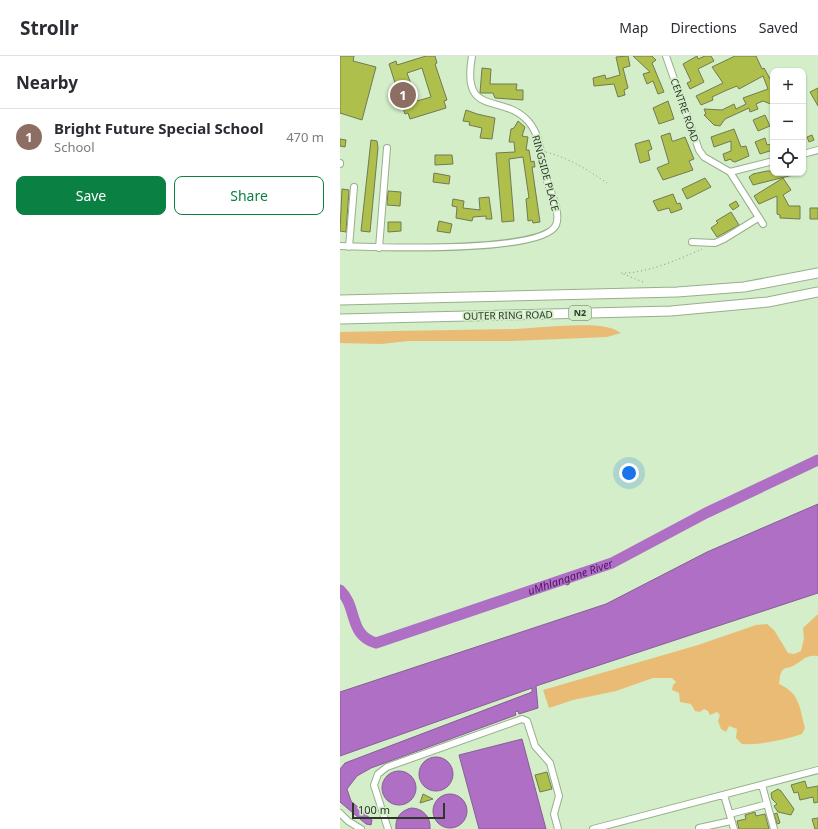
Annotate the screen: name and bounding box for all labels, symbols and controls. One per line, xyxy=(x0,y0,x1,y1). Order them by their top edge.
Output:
text: Strollr xyxy=(20,15,79,41)
text: Map xyxy=(619,18,648,37)
text: Directions xyxy=(670,18,737,37)
text: Saved xyxy=(759,18,798,37)
map controls xyxy=(770,68,806,176)
button: + xyxy=(770,68,806,104)
text: Nearby xyxy=(16,71,78,94)
street label: CENTRE ROAD xyxy=(667,76,703,144)
pin: 1 xyxy=(390,80,416,110)
button: − xyxy=(770,104,806,140)
text: Bright Future Special School xyxy=(54,118,264,138)
text: 1 xyxy=(25,128,33,146)
text: 470 m xyxy=(286,128,324,146)
street label: RINGSIDE PLACE xyxy=(529,133,563,213)
text: School xyxy=(54,138,95,156)
button: locate xyxy=(770,140,806,176)
button: Save xyxy=(16,176,166,215)
button: Share xyxy=(174,176,324,215)
road number: N2 xyxy=(569,306,591,320)
street label: OUTER RING ROAD xyxy=(463,307,553,323)
your location xyxy=(619,463,639,483)
water label: uMhlangane River xyxy=(526,555,615,598)
scale bar xyxy=(352,801,445,820)
text: 100 m xyxy=(358,802,390,817)

